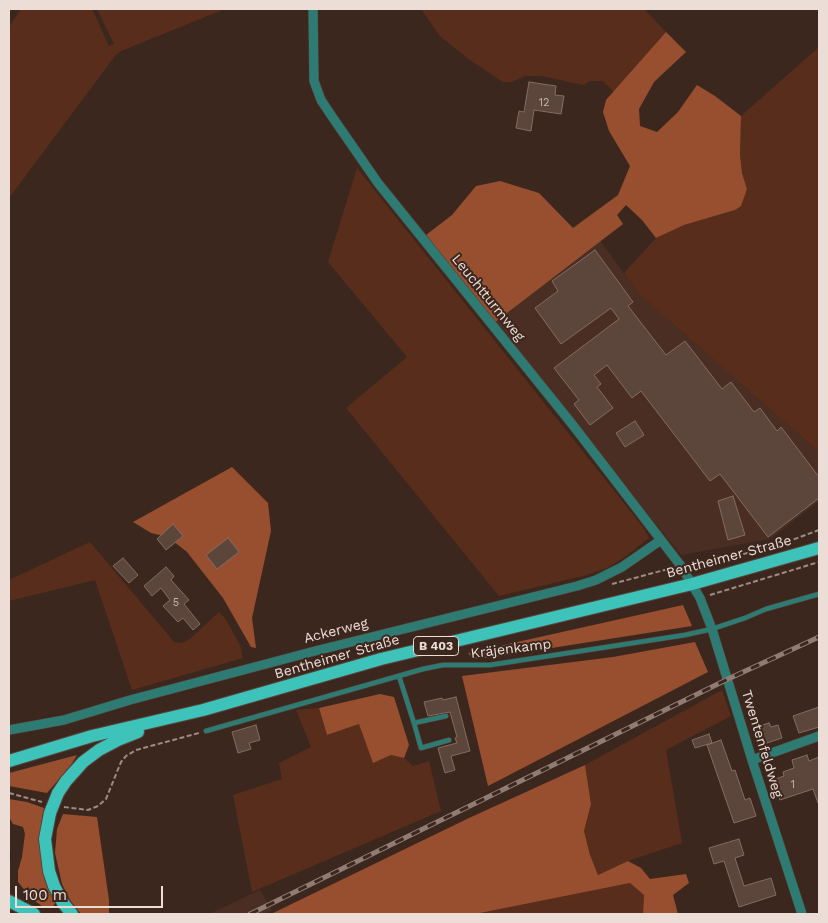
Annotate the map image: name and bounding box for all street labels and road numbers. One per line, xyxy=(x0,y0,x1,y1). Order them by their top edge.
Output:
street label: Leuchtturmweg xyxy=(448,251,528,345)
street label: Bentheimer Straße xyxy=(665,532,793,582)
street label: Ackerweg xyxy=(302,615,370,647)
street label: Bentheimer Straße xyxy=(273,631,401,683)
road number: B 403 xyxy=(414,636,458,656)
street label: Kräjenkamp xyxy=(470,636,552,662)
street label: Twentenfeldweg xyxy=(738,688,786,800)

